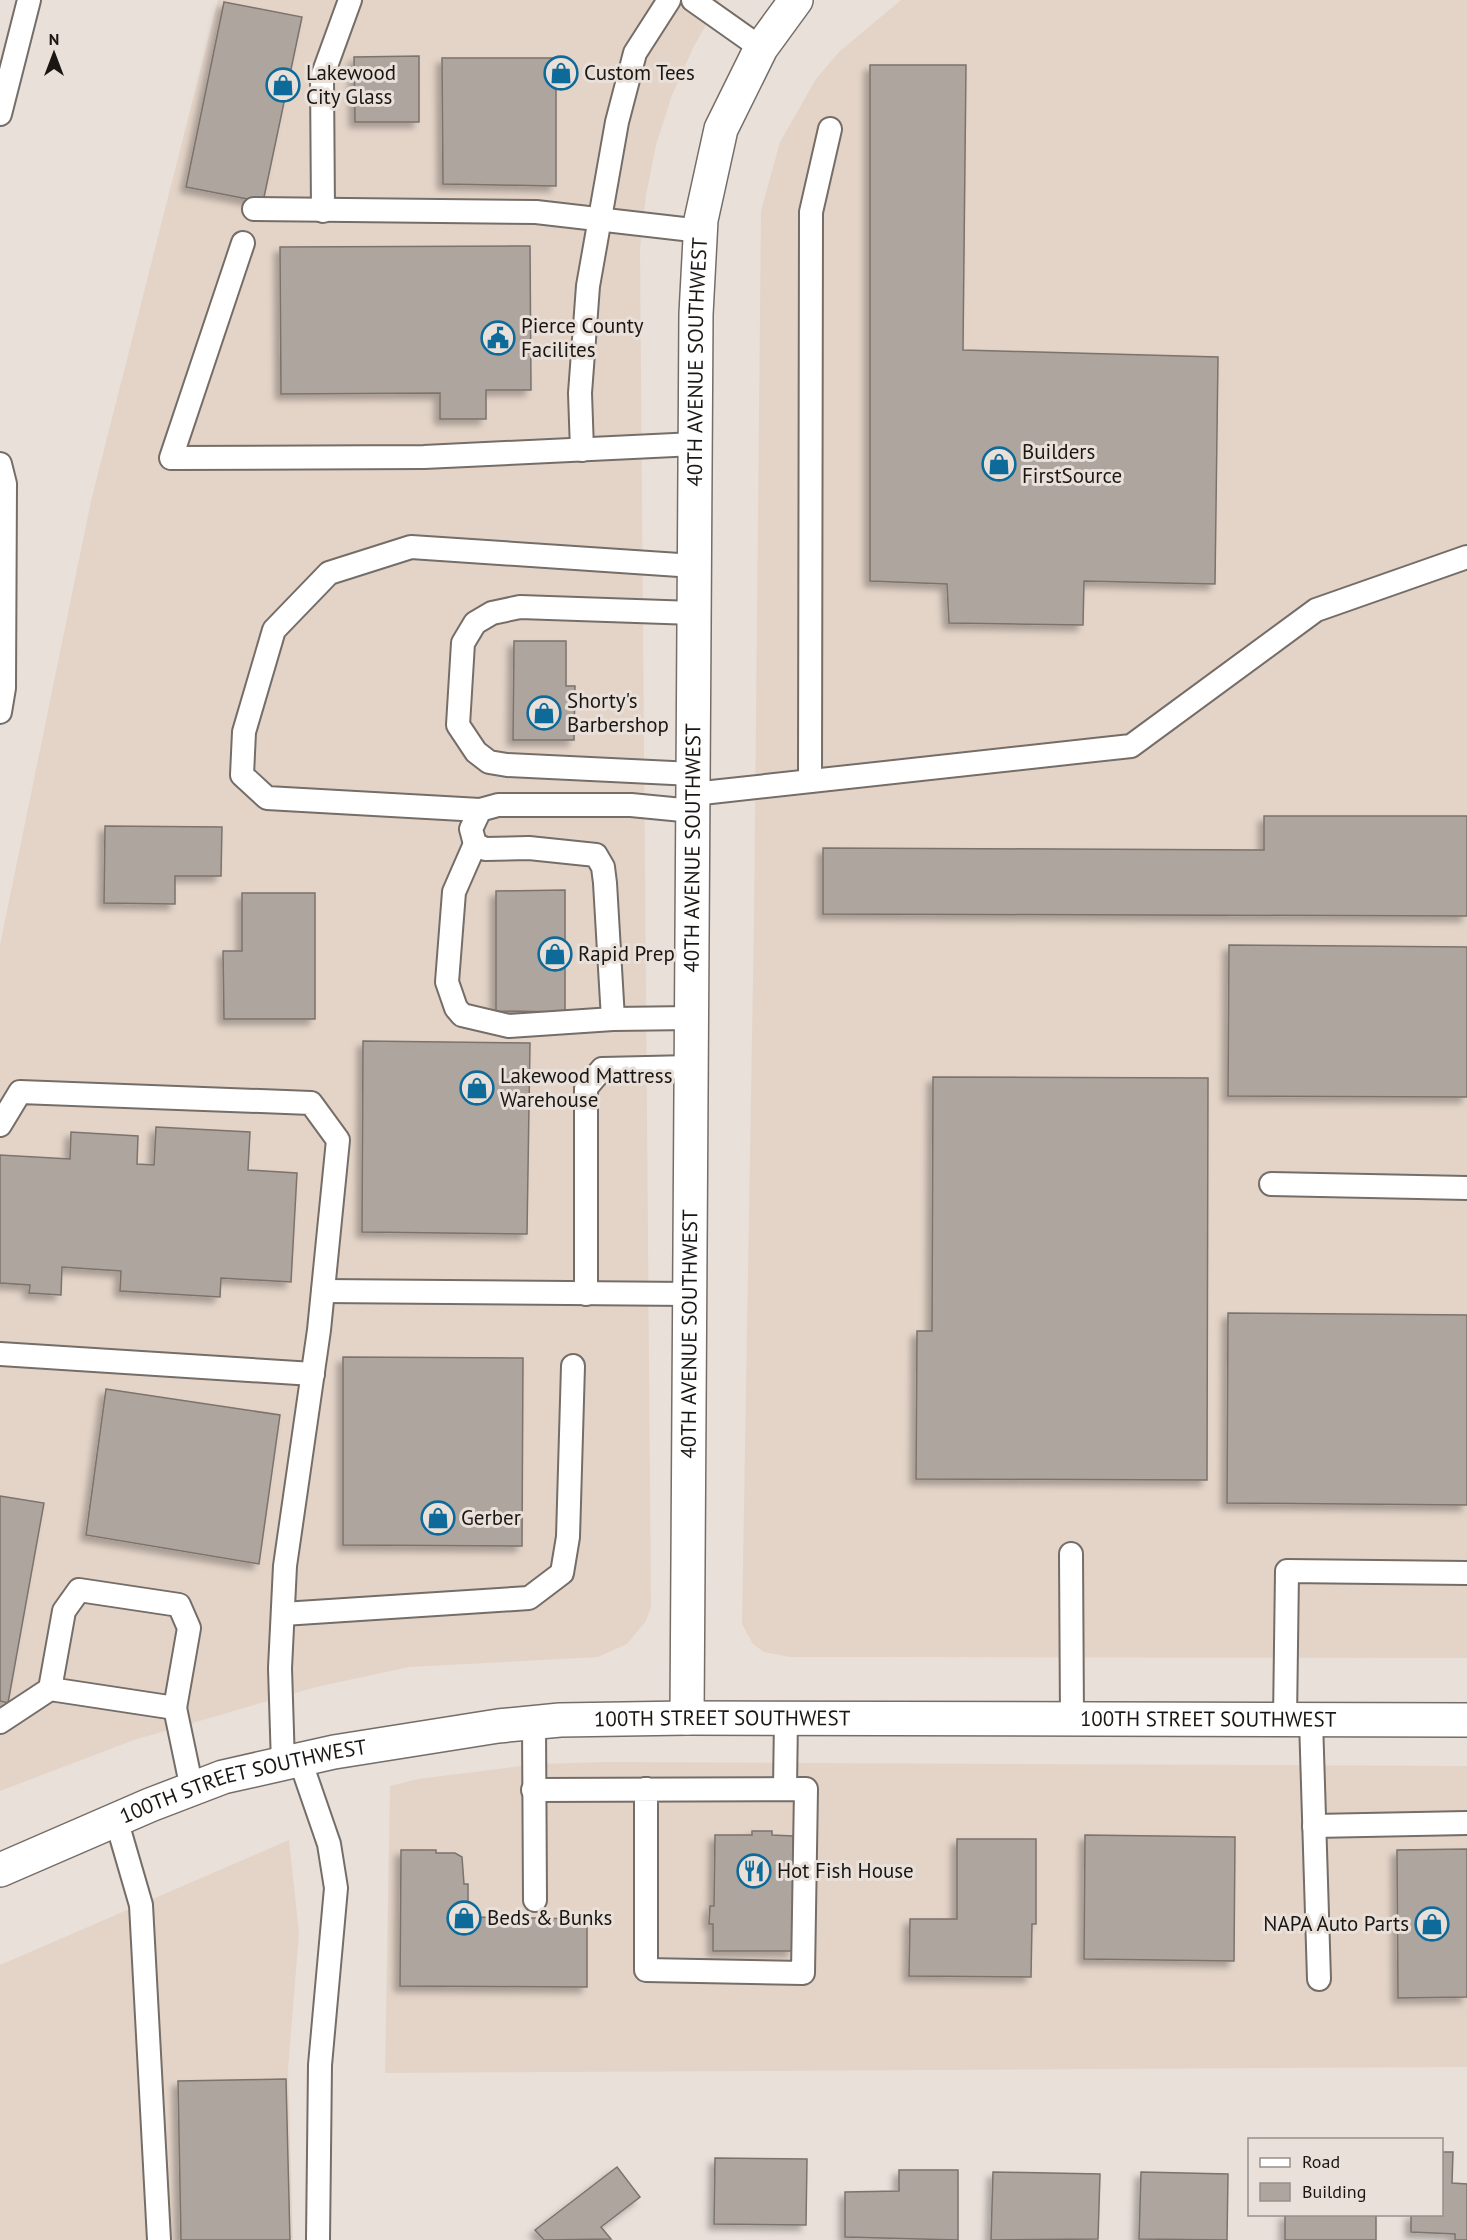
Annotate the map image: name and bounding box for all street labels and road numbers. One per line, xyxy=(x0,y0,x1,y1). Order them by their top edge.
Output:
street label: 40TH AVENUE SOUTHWEST xyxy=(681,236,713,487)
street label: 40TH AVENUE SOUTHWEST xyxy=(678,723,706,973)
street label: 40TH AVENUE SOUTHWEST xyxy=(675,1209,703,1459)
street label: 100TH STREET SOUTHWEST xyxy=(594,1704,851,1732)
street label: 100TH STREET SOUTHWEST xyxy=(1080,1705,1337,1733)
street label: 100TH STREET SOUTHWEST xyxy=(115,1733,369,1830)

